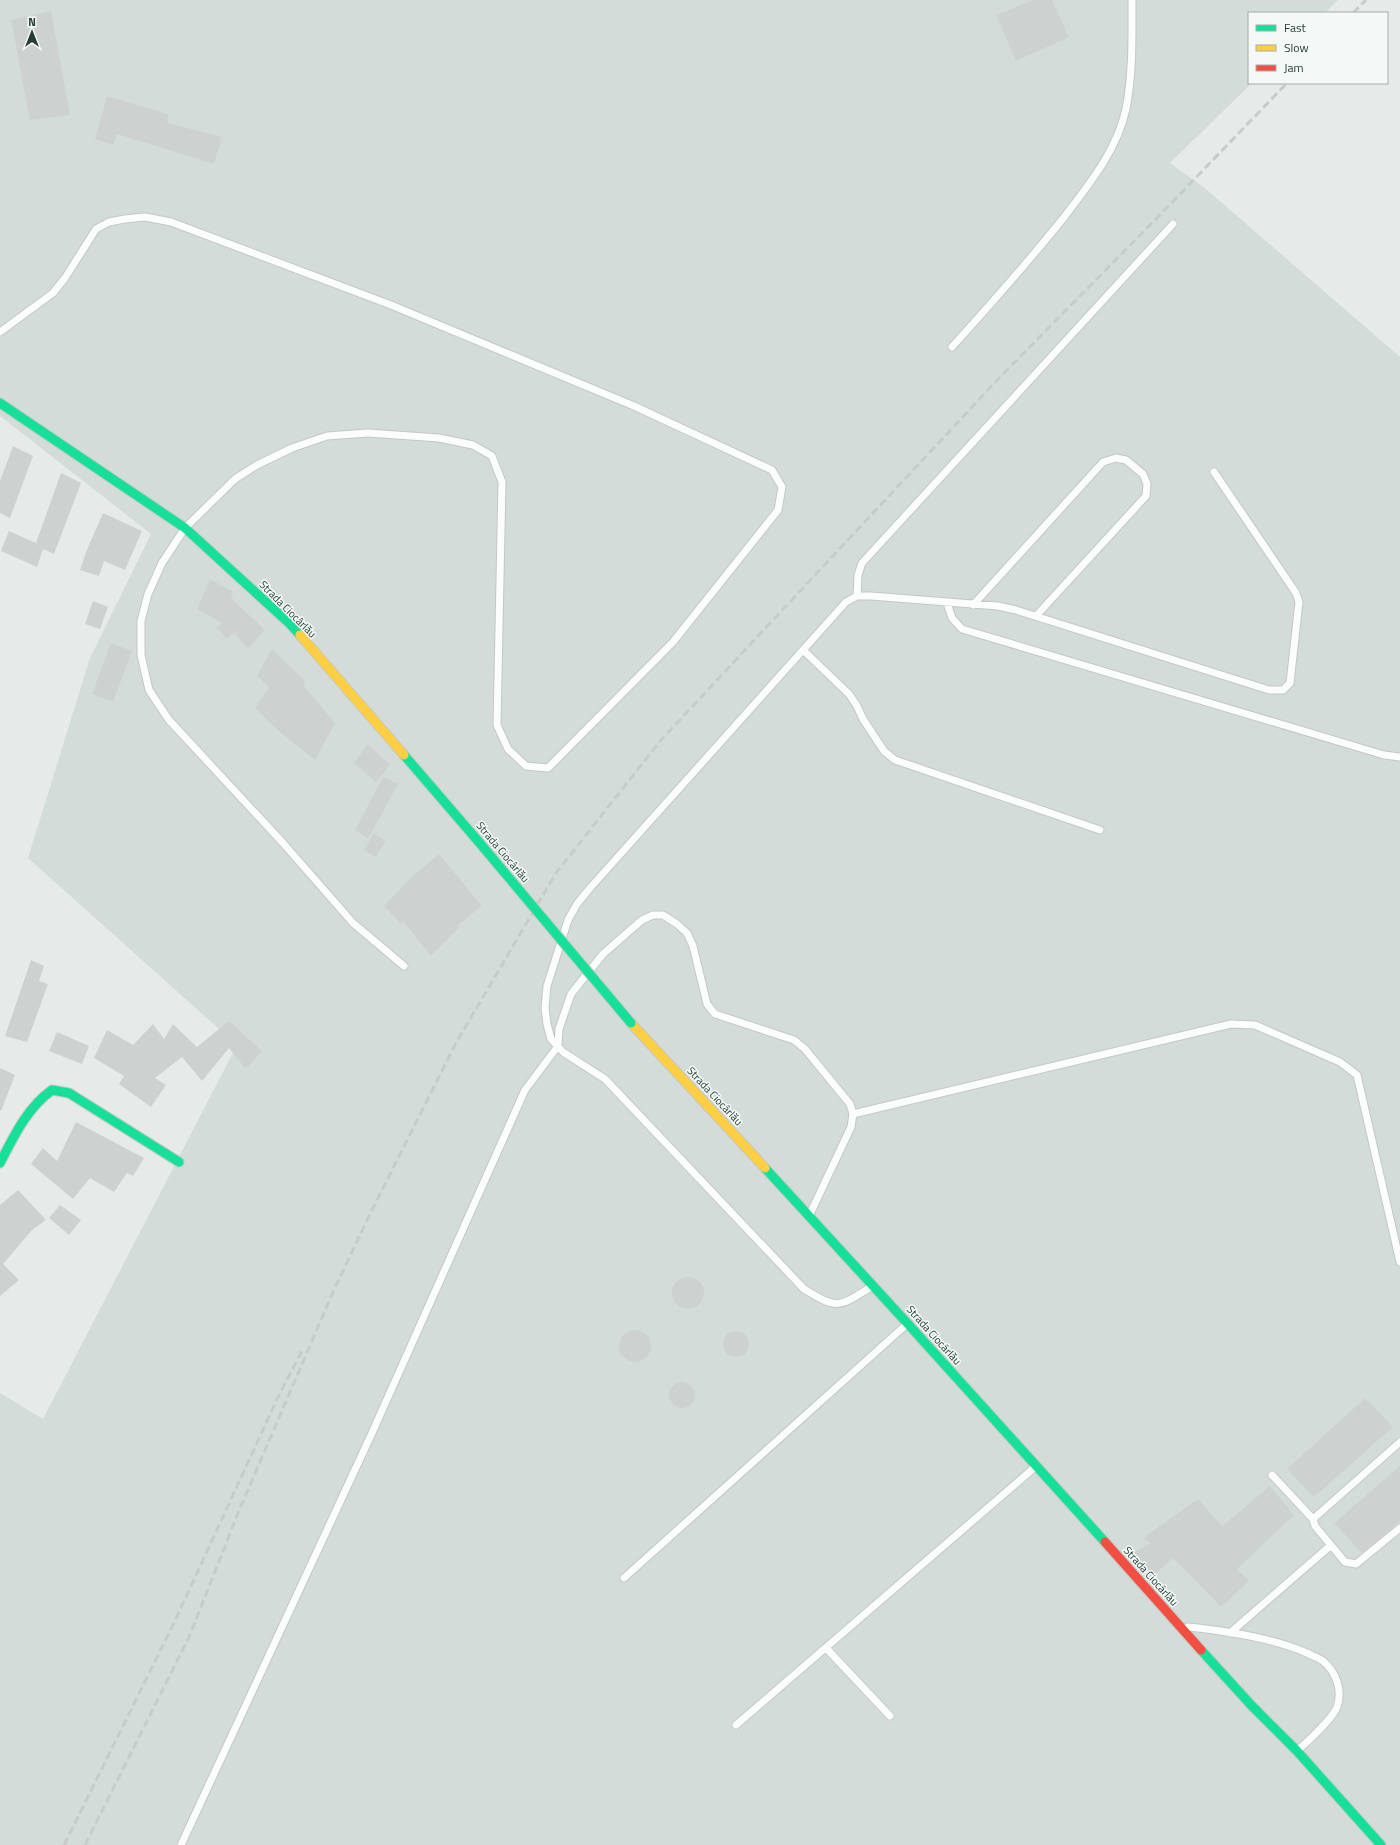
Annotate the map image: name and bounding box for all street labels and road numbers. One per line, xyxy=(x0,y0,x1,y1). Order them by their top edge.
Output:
street label: Strada Ciocârlău xyxy=(256,577,320,641)
street label: Strada Ciocârlău xyxy=(473,818,533,886)
street label: Strada Ciocârlău xyxy=(684,1063,747,1129)
street label: Strada Ciocârlău xyxy=(903,1302,965,1368)
street label: Strada Ciocârlău xyxy=(1120,1543,1182,1609)

